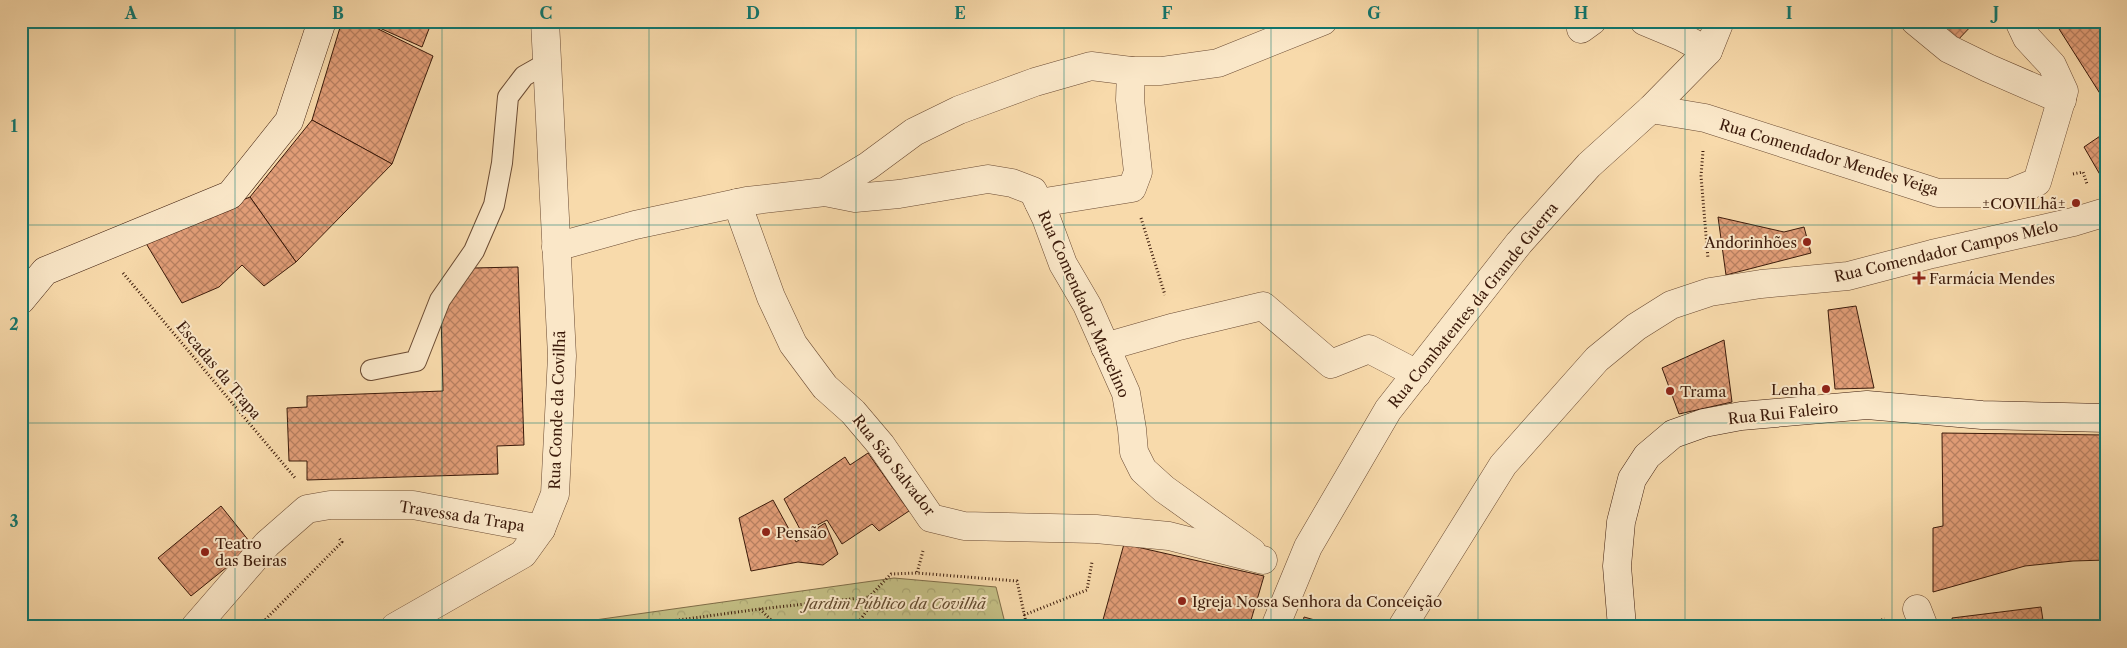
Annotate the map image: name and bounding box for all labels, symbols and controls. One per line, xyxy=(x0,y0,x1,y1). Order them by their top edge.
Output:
text: A xyxy=(124,3,138,23)
text: B xyxy=(332,3,344,23)
text: C xyxy=(540,3,552,23)
text: D xyxy=(746,3,760,23)
text: E xyxy=(954,3,966,23)
text: F xyxy=(1162,3,1173,23)
text: G xyxy=(1367,3,1381,23)
text: H xyxy=(1574,3,1588,23)
text: I xyxy=(1786,3,1793,23)
text: J xyxy=(1990,3,1999,23)
street label: Rua Comendador Mendes Veiga xyxy=(1717,115,1941,199)
text: 1 xyxy=(10,116,18,136)
place label: ±COVILhã± xyxy=(1982,194,2066,213)
marker: ±COVILhã± xyxy=(2070,197,2082,209)
street label: Rua Combatentes da Grande Guerra xyxy=(1384,198,1562,412)
street label: Rua Comendador Marcelino xyxy=(1034,208,1134,400)
street label: Rua Comendador Campos Melo xyxy=(1832,216,2060,286)
place label: Andorinhões xyxy=(1703,233,1797,252)
marker: Andorinhões xyxy=(1801,236,1813,248)
place label: Farmácia Mendes xyxy=(1929,269,2055,288)
marker: Farmácia Mendes xyxy=(1913,272,1925,284)
text: 2 xyxy=(9,314,19,334)
street label: Escadas da Trapa xyxy=(172,317,266,423)
street label: Rua Conde da Covilhã xyxy=(545,330,569,490)
place label: Lenha xyxy=(1771,380,1816,399)
place label: Trama xyxy=(1680,382,1726,401)
marker: Lenha xyxy=(1820,383,1832,395)
marker: Trama xyxy=(1664,385,1676,397)
street label: Rua Rui Faleiro xyxy=(1727,398,1839,428)
street label: Rua São Salvador xyxy=(849,411,940,520)
street label: Travessa da Trapa xyxy=(398,497,526,535)
text: 3 xyxy=(9,511,19,531)
place label: Pensão xyxy=(776,523,827,542)
marker: Pensão xyxy=(760,526,772,538)
place label: Teatro das Beiras xyxy=(215,534,287,570)
marker: Teatro das Beiras xyxy=(199,546,211,558)
place label: Igreja Nossa Senhora da Conceição xyxy=(1192,592,1442,611)
park label: Jardim Público da Covilhã xyxy=(800,594,987,613)
marker: Igreja Nossa Senhora da Conceição xyxy=(1176,595,1188,607)

